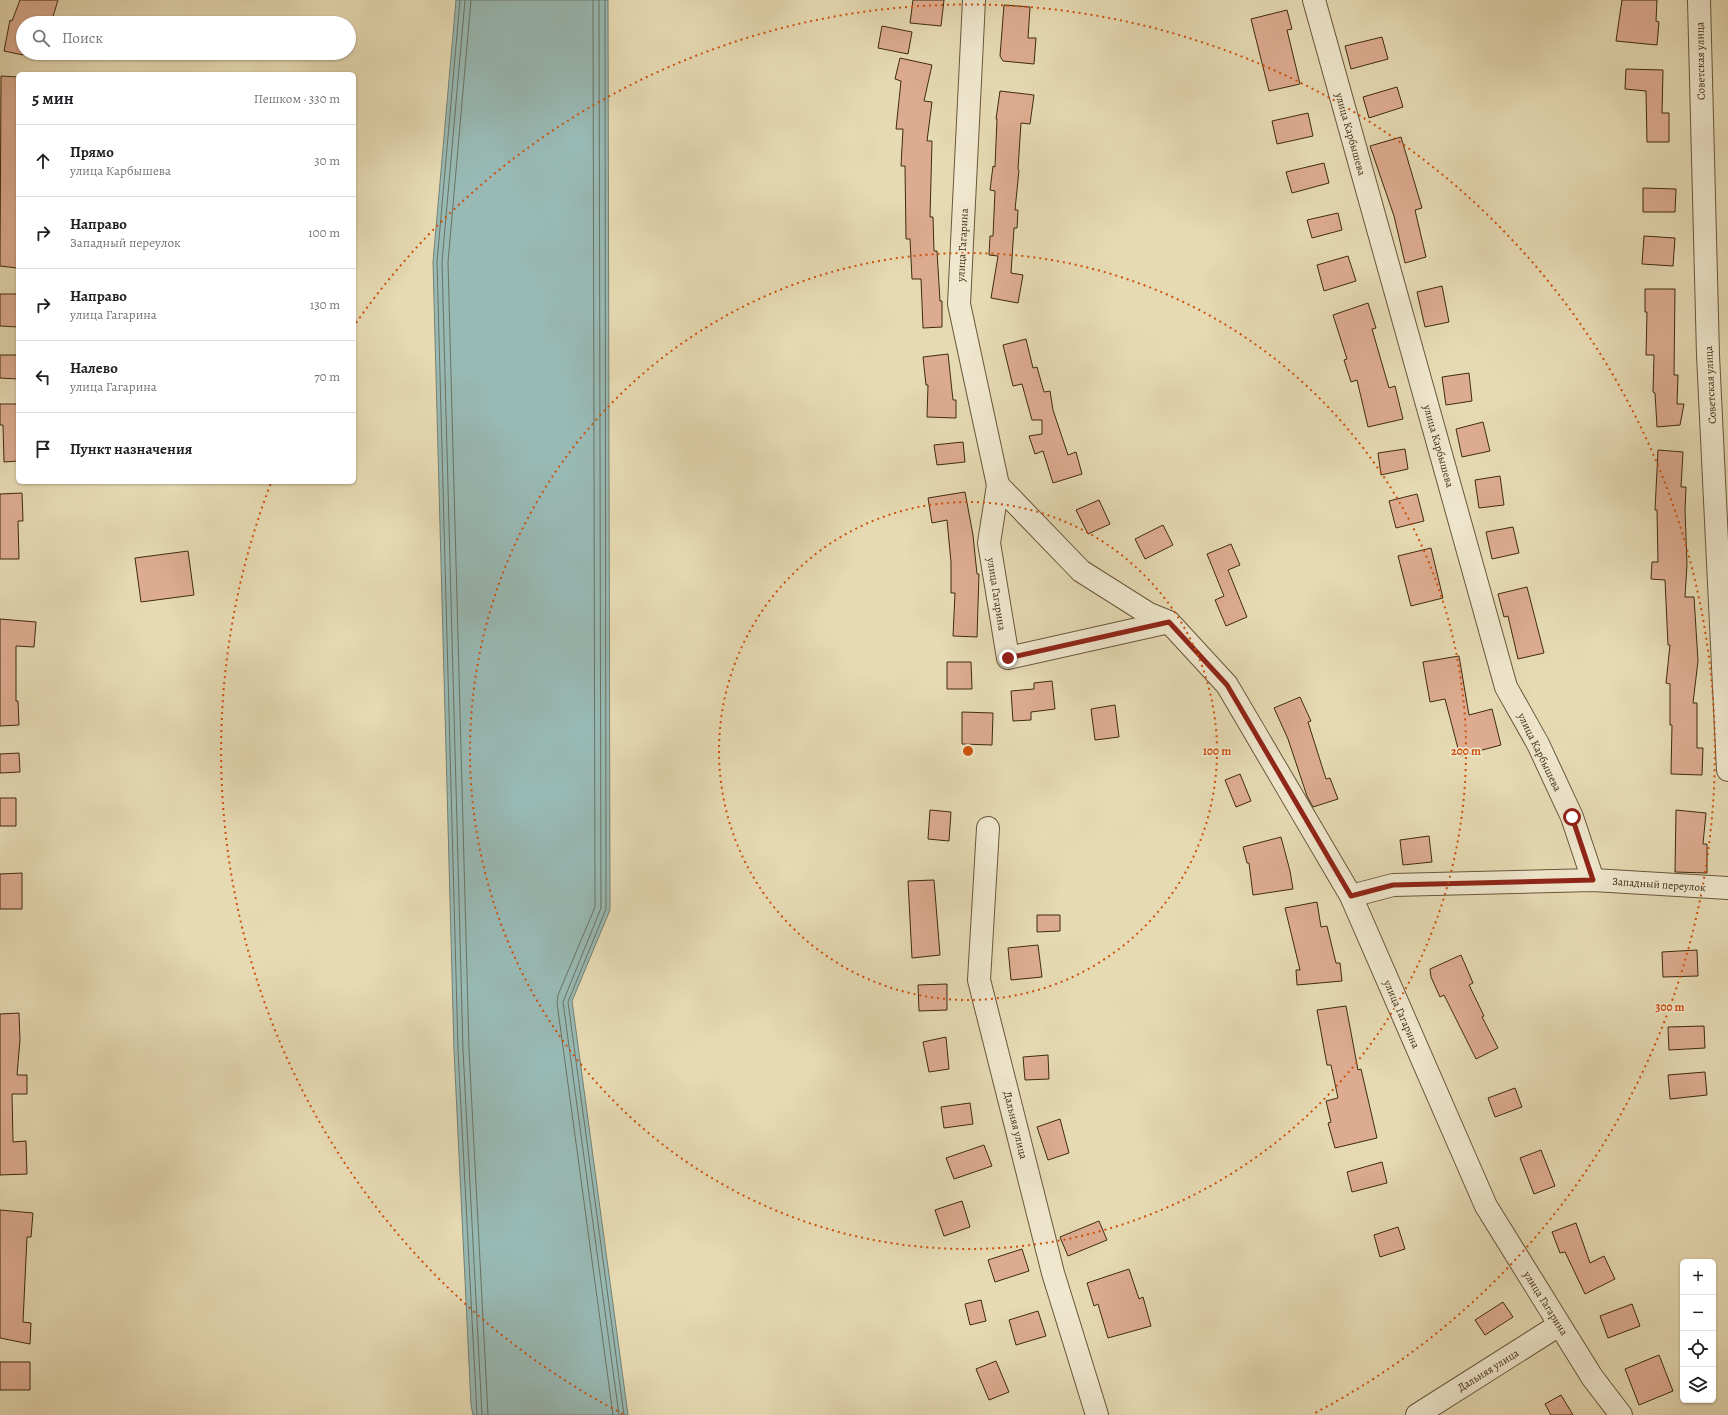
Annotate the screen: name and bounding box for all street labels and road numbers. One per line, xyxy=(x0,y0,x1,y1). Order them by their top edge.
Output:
street label: Советская улица xyxy=(1692,21,1709,100)
street label: улица Карбышева xyxy=(1331,90,1370,178)
street label: улица Гагарина xyxy=(953,207,972,283)
street label: Советская улица xyxy=(1701,345,1720,424)
street label: улица Карбышева xyxy=(1419,402,1458,490)
street label: улица Гагарина xyxy=(983,556,1010,632)
street label: улица Карбышева xyxy=(1514,710,1565,795)
street label: Западный переулок xyxy=(1612,874,1707,895)
street label: улица Гагарина xyxy=(1379,977,1424,1052)
street label: Дальняя улица xyxy=(1000,1090,1031,1162)
street label: улица Гагарина xyxy=(1519,1267,1572,1339)
street label: Дальняя улица xyxy=(1455,1345,1523,1395)

